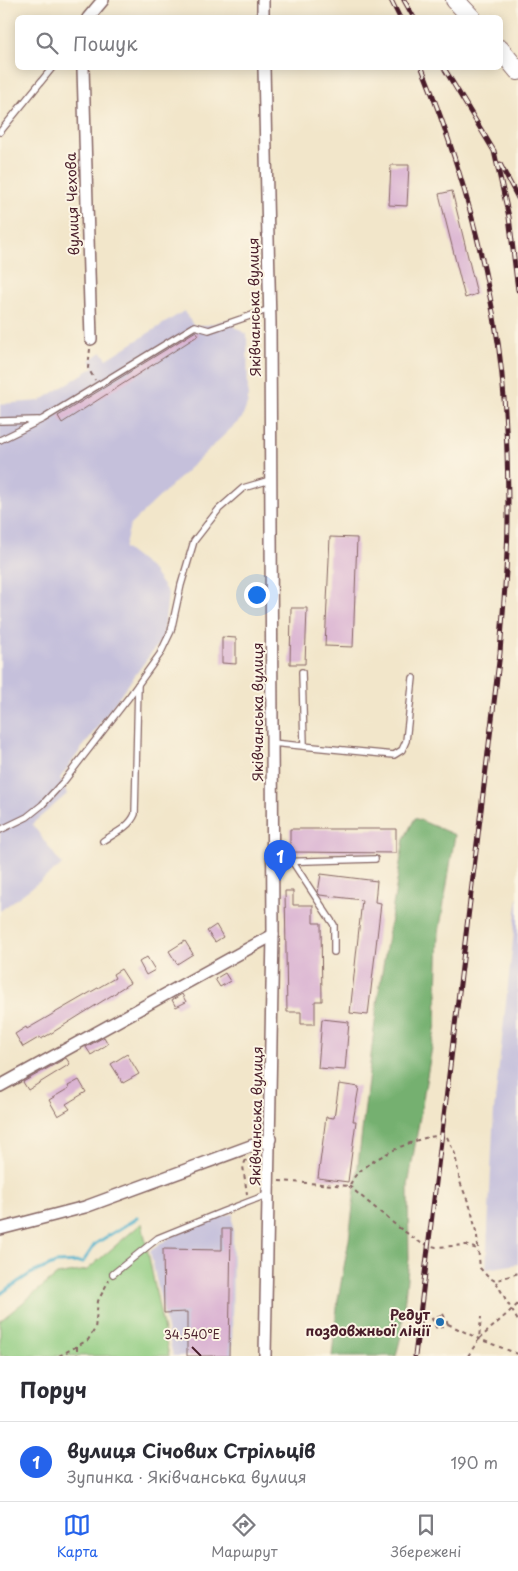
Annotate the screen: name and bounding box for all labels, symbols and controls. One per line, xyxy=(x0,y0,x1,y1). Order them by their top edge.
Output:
search box xyxy=(15,15,503,70)
icon: search xyxy=(33,29,61,57)
text: Пошук xyxy=(73,29,138,57)
street label: вулиця Чехова xyxy=(60,152,84,256)
street label: Яківчанська вулиця xyxy=(242,237,266,377)
your location xyxy=(244,582,270,608)
street label: Яківчанська вулиця xyxy=(247,642,268,782)
pin: 1 xyxy=(264,840,296,881)
street label: Яківчанська вулиця xyxy=(244,1046,268,1186)
place label: Редут поздовжньої лінії xyxy=(306,1304,431,1341)
marker: Редут поздовжньої лінії xyxy=(434,1316,446,1328)
text: 34.540°E xyxy=(164,1325,220,1343)
text: Поруч xyxy=(20,1373,87,1405)
text: вулиця Січових Стрільців xyxy=(67,1436,316,1464)
text: 1 xyxy=(32,1450,40,1474)
text: 190 m xyxy=(450,1450,498,1474)
text: Зупинка · Яківчанська вулиця xyxy=(67,1464,307,1488)
tab: Карта xyxy=(57,1511,98,1562)
tab: Маршрут xyxy=(211,1511,277,1562)
tab: Збережені xyxy=(391,1511,461,1562)

